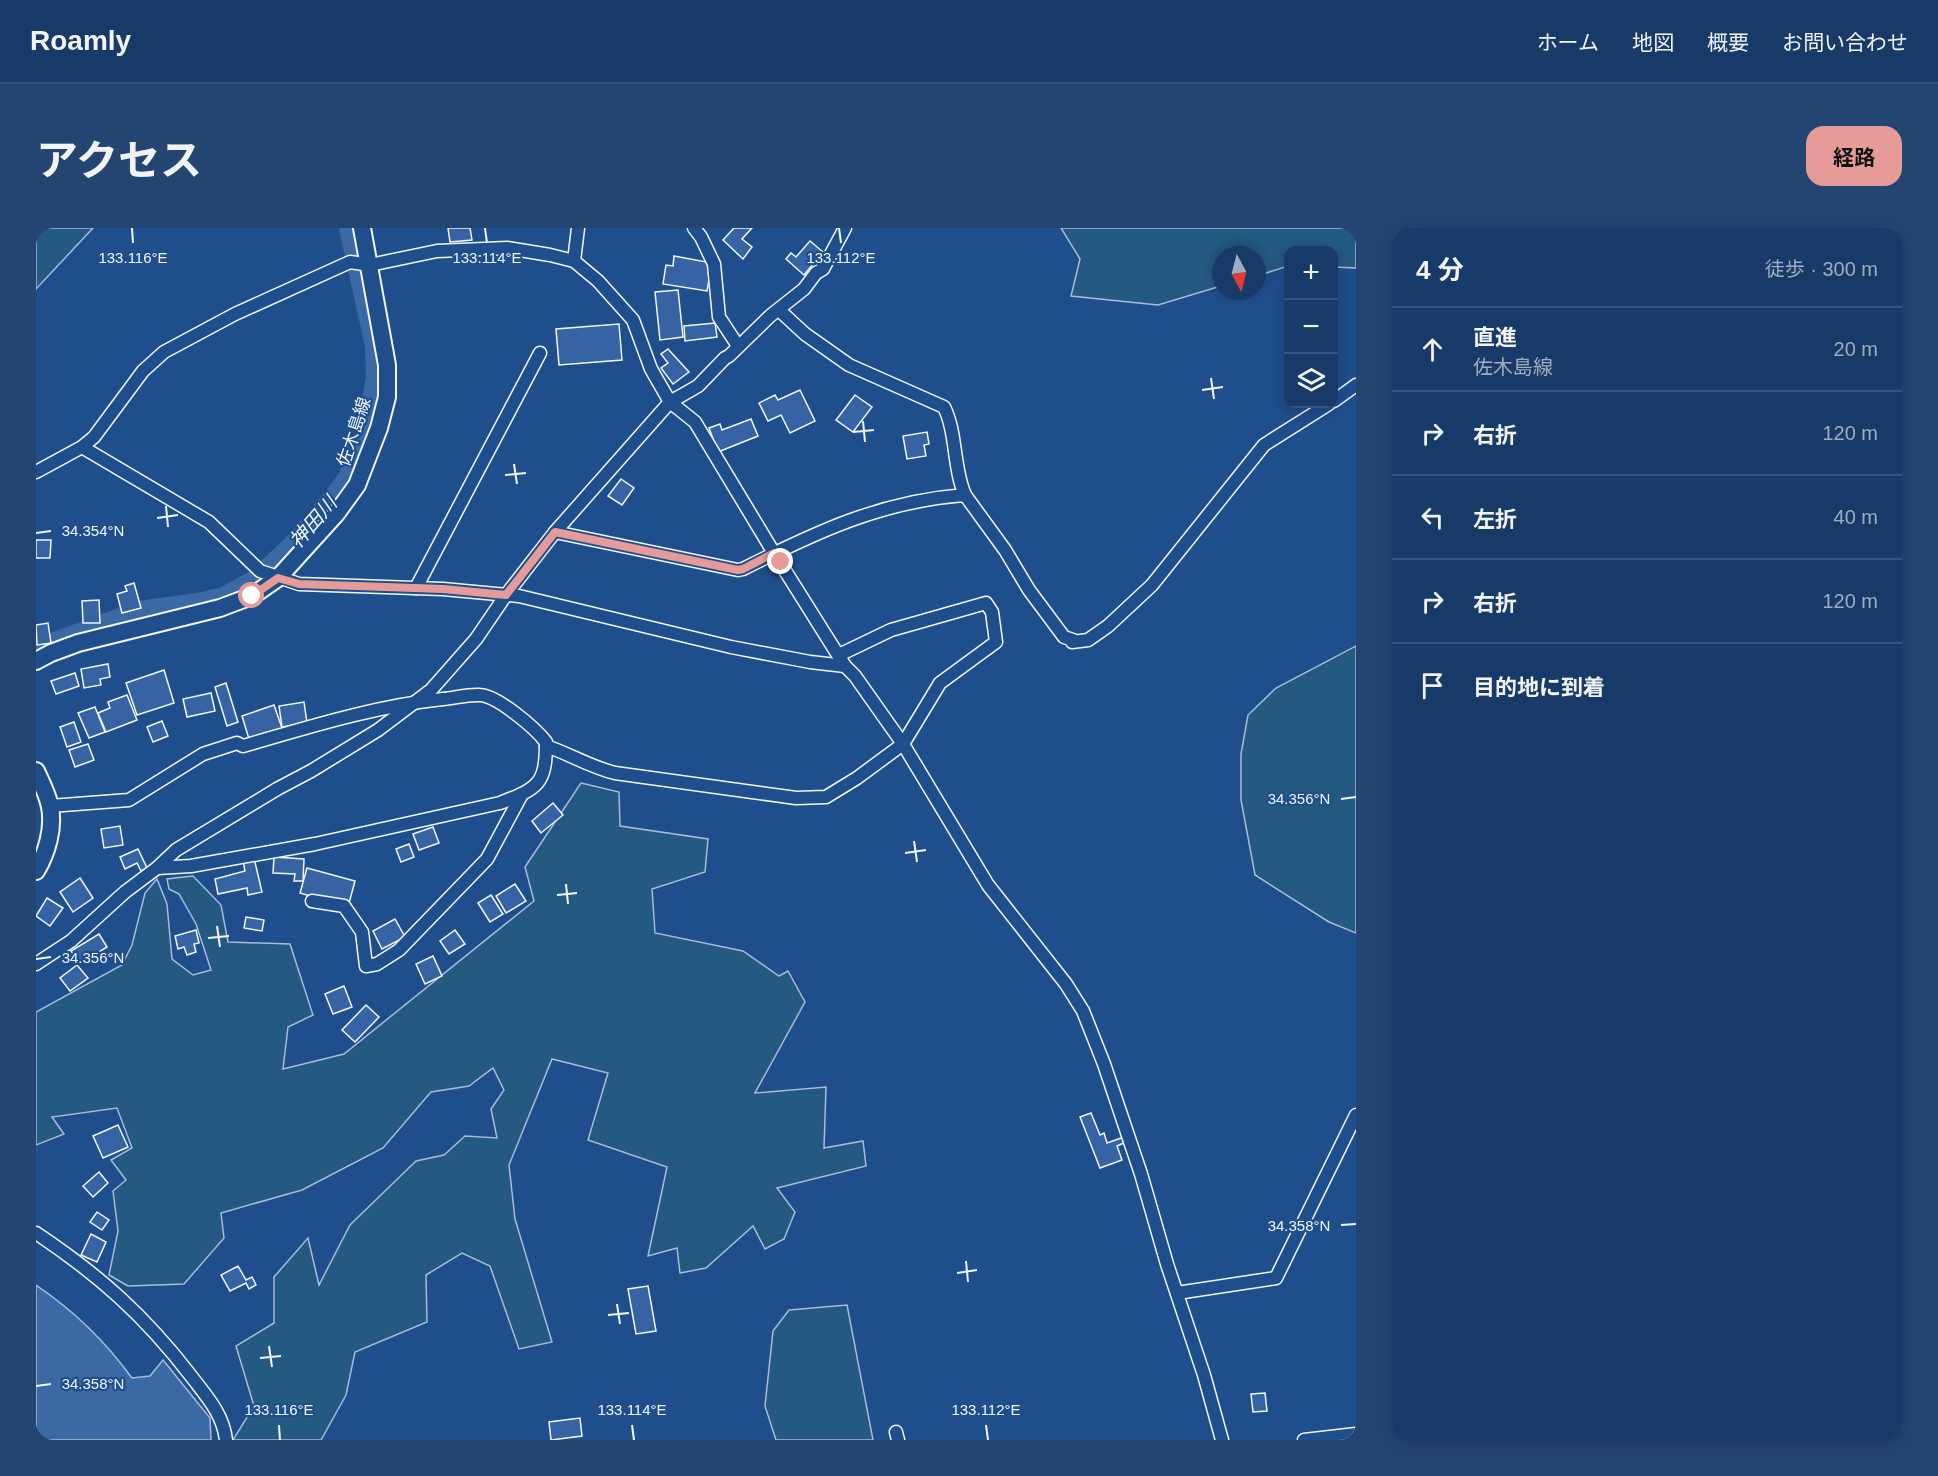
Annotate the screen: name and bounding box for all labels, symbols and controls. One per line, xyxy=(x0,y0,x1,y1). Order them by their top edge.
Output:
text: Roamly xyxy=(30,25,131,56)
text: ホーム xyxy=(1537,31,1599,54)
text: 地図 xyxy=(1632,31,1674,54)
text: 概要 xyxy=(1707,31,1749,54)
text: お問い合わせ xyxy=(1782,31,1908,54)
button: 経路 xyxy=(1806,126,1902,186)
text: アクセス xyxy=(36,137,202,184)
north arrow xyxy=(1212,246,1266,300)
map controls xyxy=(1284,246,1338,408)
button: + xyxy=(1284,246,1338,300)
text: 133.116°E xyxy=(98,249,168,266)
text: 133.114°E xyxy=(452,249,522,266)
text: 133.112°E xyxy=(806,249,876,266)
text: 4 分 xyxy=(1416,255,1464,285)
text: 徒歩 · 300 m xyxy=(1765,258,1878,280)
button: − xyxy=(1284,300,1338,354)
text: 直進 xyxy=(1473,325,1517,350)
icon: ahead xyxy=(1416,333,1449,366)
text: 20 m xyxy=(1834,338,1878,360)
button: layers xyxy=(1284,354,1338,408)
text: 佐木島線 xyxy=(1473,356,1553,378)
street label: 佐木島線 xyxy=(333,395,375,469)
icon: right xyxy=(1416,417,1449,450)
text: 120 m xyxy=(1822,422,1878,444)
text: 右折 xyxy=(1473,423,1517,448)
water label: 神田川 xyxy=(285,491,342,552)
icon: left xyxy=(1416,501,1449,534)
text: 40 m xyxy=(1834,506,1878,528)
text: 左折 xyxy=(1473,507,1517,532)
text: 34.354°N xyxy=(62,522,124,539)
route end xyxy=(767,548,793,574)
route start xyxy=(238,582,264,608)
icon: right xyxy=(1416,585,1449,618)
text: 120 m xyxy=(1822,590,1878,612)
text: 右折 xyxy=(1473,591,1517,616)
icon: arrive xyxy=(1416,669,1449,702)
text: 目的地に到着 xyxy=(1473,675,1605,700)
text: 34.356°N xyxy=(1268,790,1330,807)
text: 34.356°N xyxy=(62,949,124,966)
text: 34.358°N xyxy=(1268,1217,1330,1234)
text: 34.358°N xyxy=(62,1375,124,1392)
text: 133.116°E xyxy=(244,1401,314,1418)
text: 133.114°E xyxy=(597,1401,667,1418)
text: 133.112°E xyxy=(951,1401,1021,1418)

